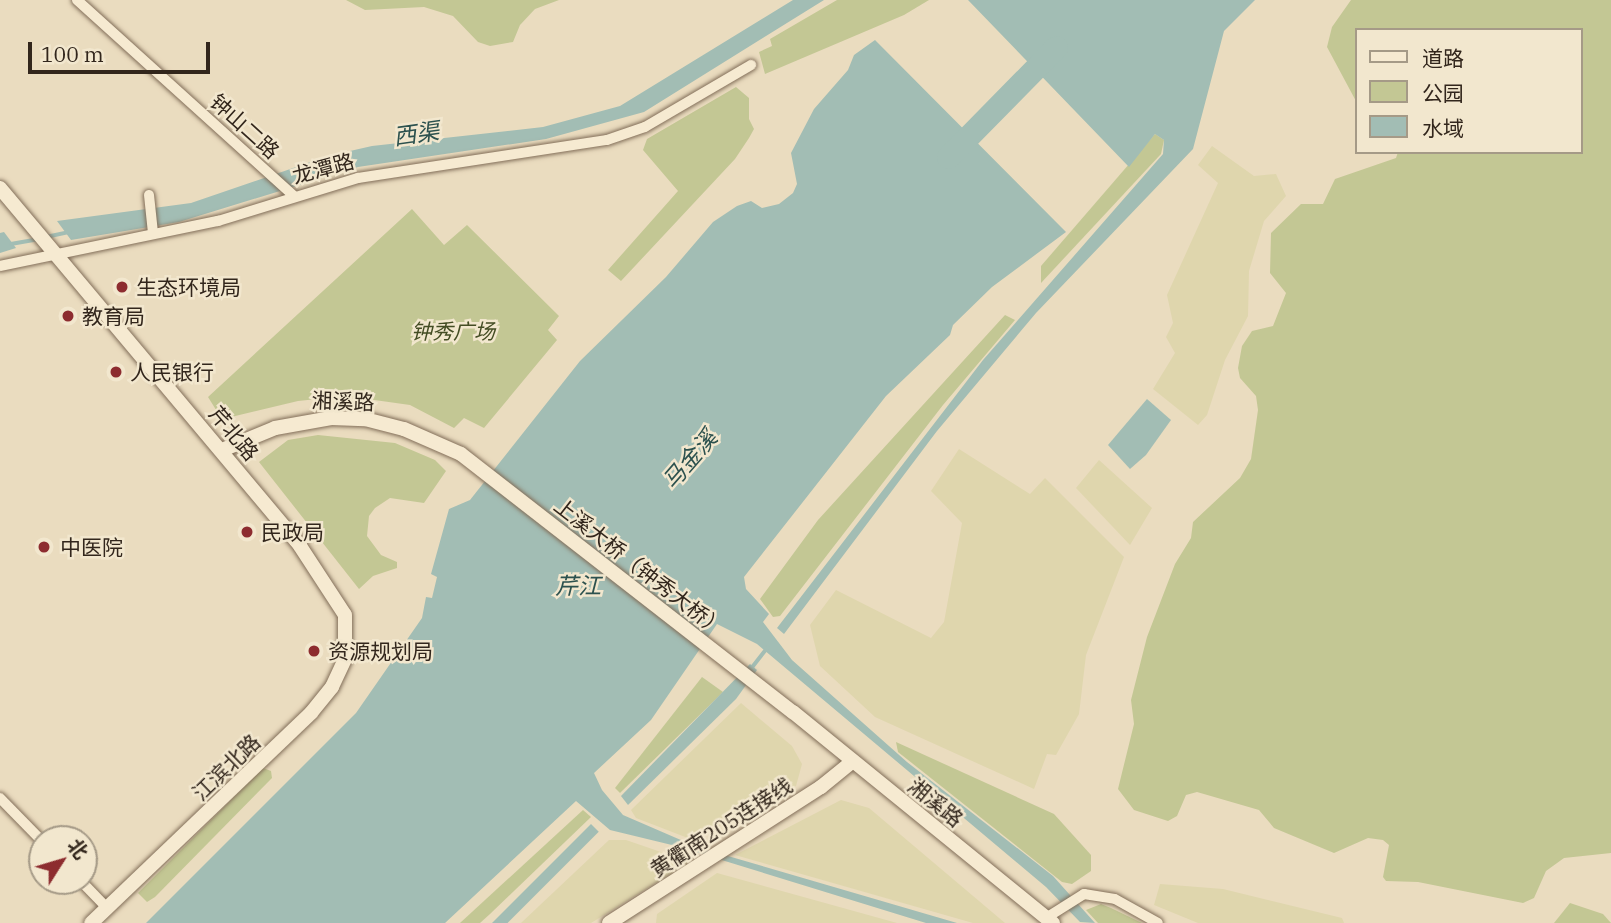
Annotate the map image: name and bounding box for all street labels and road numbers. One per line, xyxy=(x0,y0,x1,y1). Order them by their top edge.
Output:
street label: 钟山二路 xyxy=(205,89,285,163)
street label: 龙潭路 xyxy=(289,148,357,188)
street label: 湘溪路 xyxy=(311,387,375,415)
street label: 芹北路 xyxy=(204,401,264,465)
street label: 上溪大桥（钟秀大桥） xyxy=(550,492,730,642)
street label: 江滨北路 xyxy=(187,729,265,805)
street label: 黄衢南205连接线 xyxy=(645,772,797,882)
street label: 湘溪路 xyxy=(904,772,968,832)

